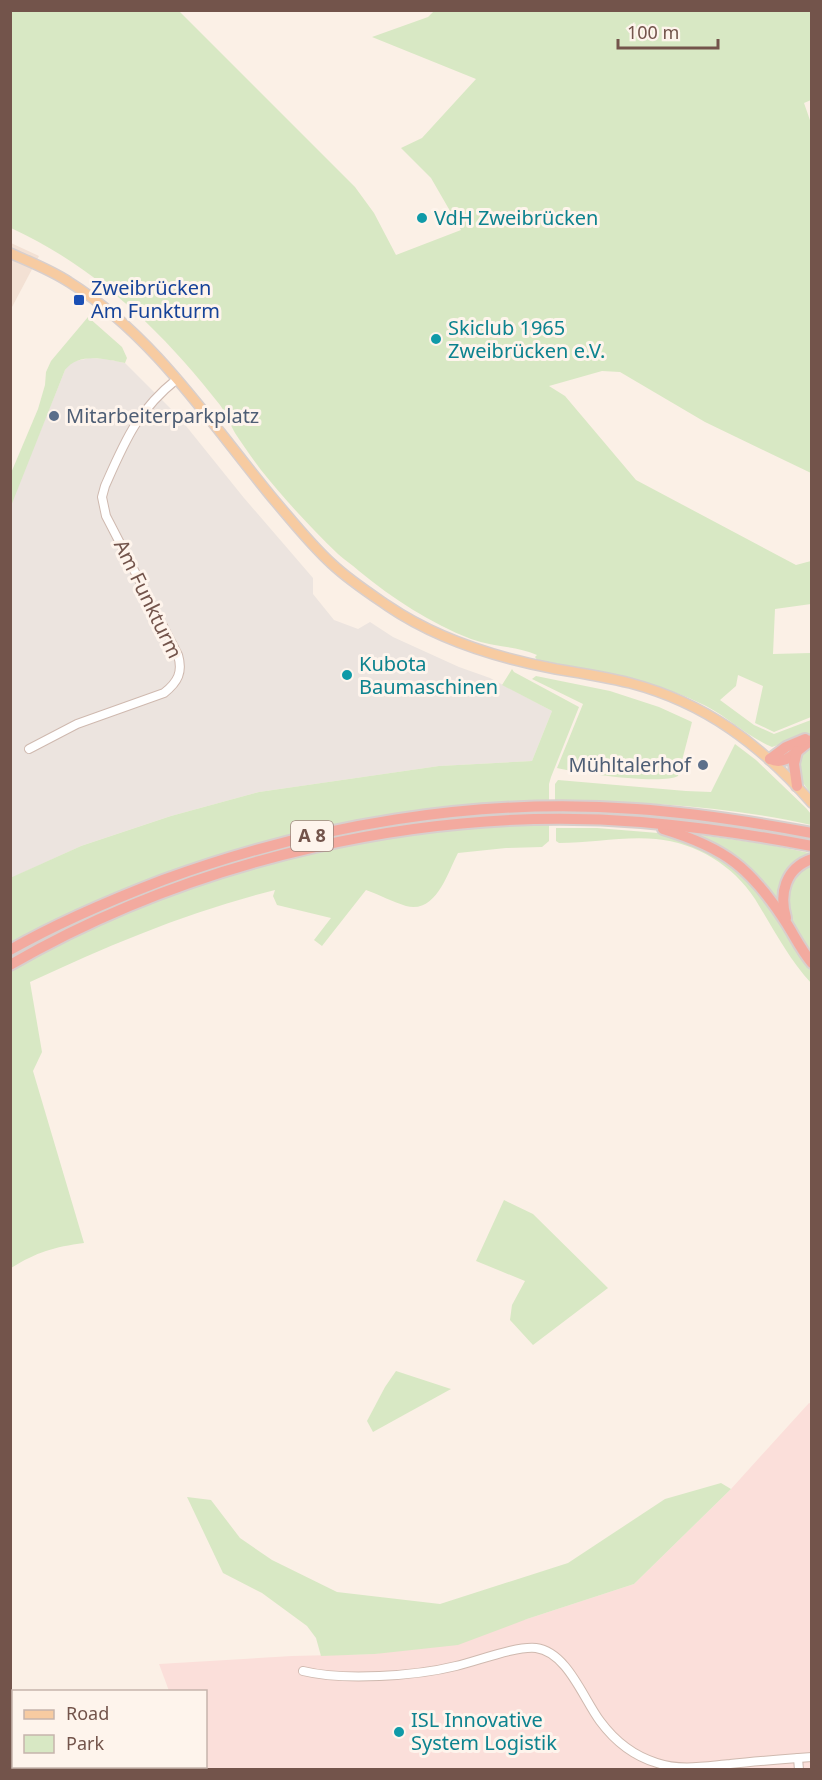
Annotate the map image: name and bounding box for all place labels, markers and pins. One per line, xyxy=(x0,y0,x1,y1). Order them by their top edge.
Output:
place label: VdH Zweibrücken xyxy=(434,204,598,231)
marker: VdH Zweibrücken xyxy=(415,211,429,225)
place label: Zweibrücken Am Funkturm xyxy=(91,274,220,324)
marker: Zweibrücken Am Funkturm xyxy=(72,293,86,307)
place label: Skiclub 1965 Zweibrücken e.V. xyxy=(448,314,605,364)
marker: Skiclub 1965 Zweibrücken e.V. xyxy=(429,332,443,346)
place label: Mitarbeiterparkplatz xyxy=(66,402,259,429)
marker: Mitarbeiterparkplatz xyxy=(47,409,61,423)
place label: Kubota Baumaschinen xyxy=(359,650,498,700)
marker: Kubota Baumaschinen xyxy=(340,668,354,682)
place label: Mühltalerhof xyxy=(569,751,692,778)
marker: Mühltalerhof xyxy=(696,758,710,772)
place label: ISL Innovative System Logistik xyxy=(411,1706,557,1756)
marker: ISL Innovative System Logistik xyxy=(392,1725,406,1739)

